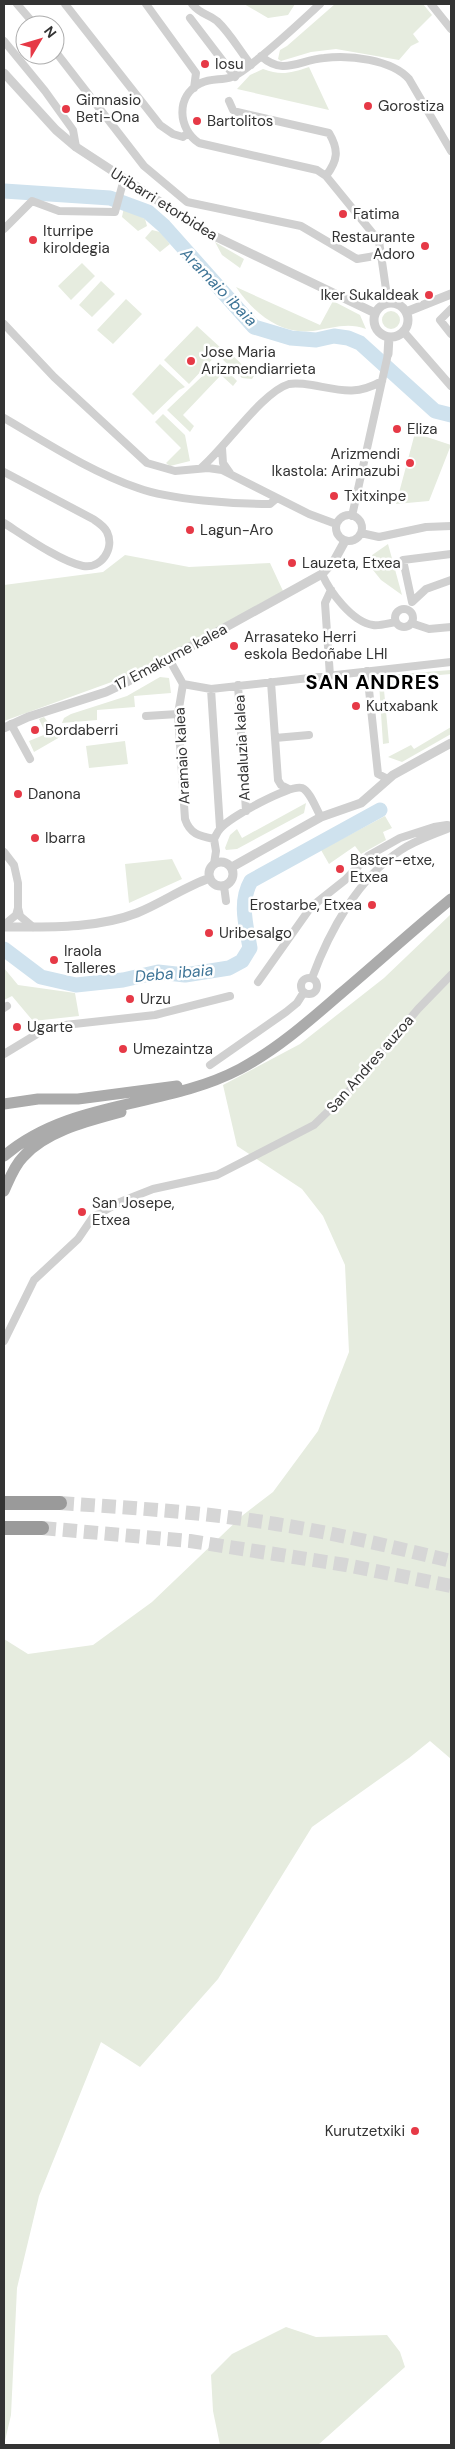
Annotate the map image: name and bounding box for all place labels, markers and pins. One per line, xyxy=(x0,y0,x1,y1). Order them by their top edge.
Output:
place label: Iosu xyxy=(215,54,244,74)
marker: Iosu xyxy=(199,58,211,70)
place label: Gimnasio Beti-Ona xyxy=(76,90,141,127)
place label: Gorostiza xyxy=(378,96,444,116)
marker: Gorostiza xyxy=(362,100,374,112)
marker: Gimnasio Beti-Ona xyxy=(60,103,72,115)
place label: Bartolitos xyxy=(207,111,273,131)
marker: Bartolitos xyxy=(191,115,203,127)
place label: Fatima xyxy=(353,204,399,224)
marker: Fatima xyxy=(337,208,349,220)
place label: Iturripe kiroldegia xyxy=(43,221,110,258)
place label: Restaurante Adoro xyxy=(332,227,415,264)
marker: Iturripe kiroldegia xyxy=(27,234,39,246)
marker: Restaurante Adoro xyxy=(419,240,431,252)
place label: Iker Sukaldeak xyxy=(320,285,419,305)
marker: Iker Sukaldeak xyxy=(423,289,435,301)
place label: Jose Maria Arizmendiarrieta xyxy=(201,342,316,379)
marker: Jose Maria Arizmendiarrieta xyxy=(185,355,197,367)
place label: Eliza xyxy=(407,419,437,439)
marker: Eliza xyxy=(391,423,403,435)
place label: Arizmendi Ikastola: Arimazubi xyxy=(271,444,400,481)
marker: Arizmendi Ikastola: Arimazubi xyxy=(404,457,416,469)
place label: Txitxinpe xyxy=(344,486,406,506)
marker: Txitxinpe xyxy=(328,490,340,502)
place label: Lagun-Aro xyxy=(200,520,274,540)
marker: Lagun-Aro xyxy=(184,524,196,536)
place label: Lauzeta, Etxea xyxy=(302,553,401,573)
marker: Lauzeta, Etxea xyxy=(286,557,298,569)
place label: Arrasateko Herri eskola Bedoñabe LHI xyxy=(244,627,388,664)
marker: Arrasateko Herri eskola Bedoñabe LHI xyxy=(228,640,240,652)
place label: Kutxabank xyxy=(366,696,439,716)
marker: Kutxabank xyxy=(350,700,362,712)
place label: Bordaberri xyxy=(45,720,118,740)
marker: Bordaberri xyxy=(29,724,41,736)
place label: Danona xyxy=(28,784,81,804)
marker: Danona xyxy=(12,788,24,800)
place label: Ibarra xyxy=(45,828,85,848)
marker: Ibarra xyxy=(29,832,41,844)
place label: Baster-etxe, Etxea xyxy=(350,850,435,887)
marker: Baster-etxe, Etxea xyxy=(334,863,346,875)
place label: Erostarbe, Etxea xyxy=(250,895,362,915)
marker: Erostarbe, Etxea xyxy=(366,899,378,911)
place label: Uribesalgo xyxy=(219,923,292,943)
marker: Uribesalgo xyxy=(203,927,215,939)
place label: Iraola Talleres xyxy=(64,941,116,978)
marker: Iraola Talleres xyxy=(48,954,60,966)
place label: Urzu xyxy=(140,989,171,1009)
marker: Urzu xyxy=(124,993,136,1005)
place label: Ugarte xyxy=(27,1017,73,1037)
marker: Ugarte xyxy=(11,1021,23,1033)
place label: Umezaintza xyxy=(133,1039,213,1059)
marker: Umezaintza xyxy=(117,1043,129,1055)
place label: San Josepe, Etxea xyxy=(92,1193,175,1230)
marker: San Josepe, Etxea xyxy=(76,1206,88,1218)
place label: Kurutzetxiki xyxy=(325,2121,405,2141)
marker: Kurutzetxiki xyxy=(409,2125,421,2137)

